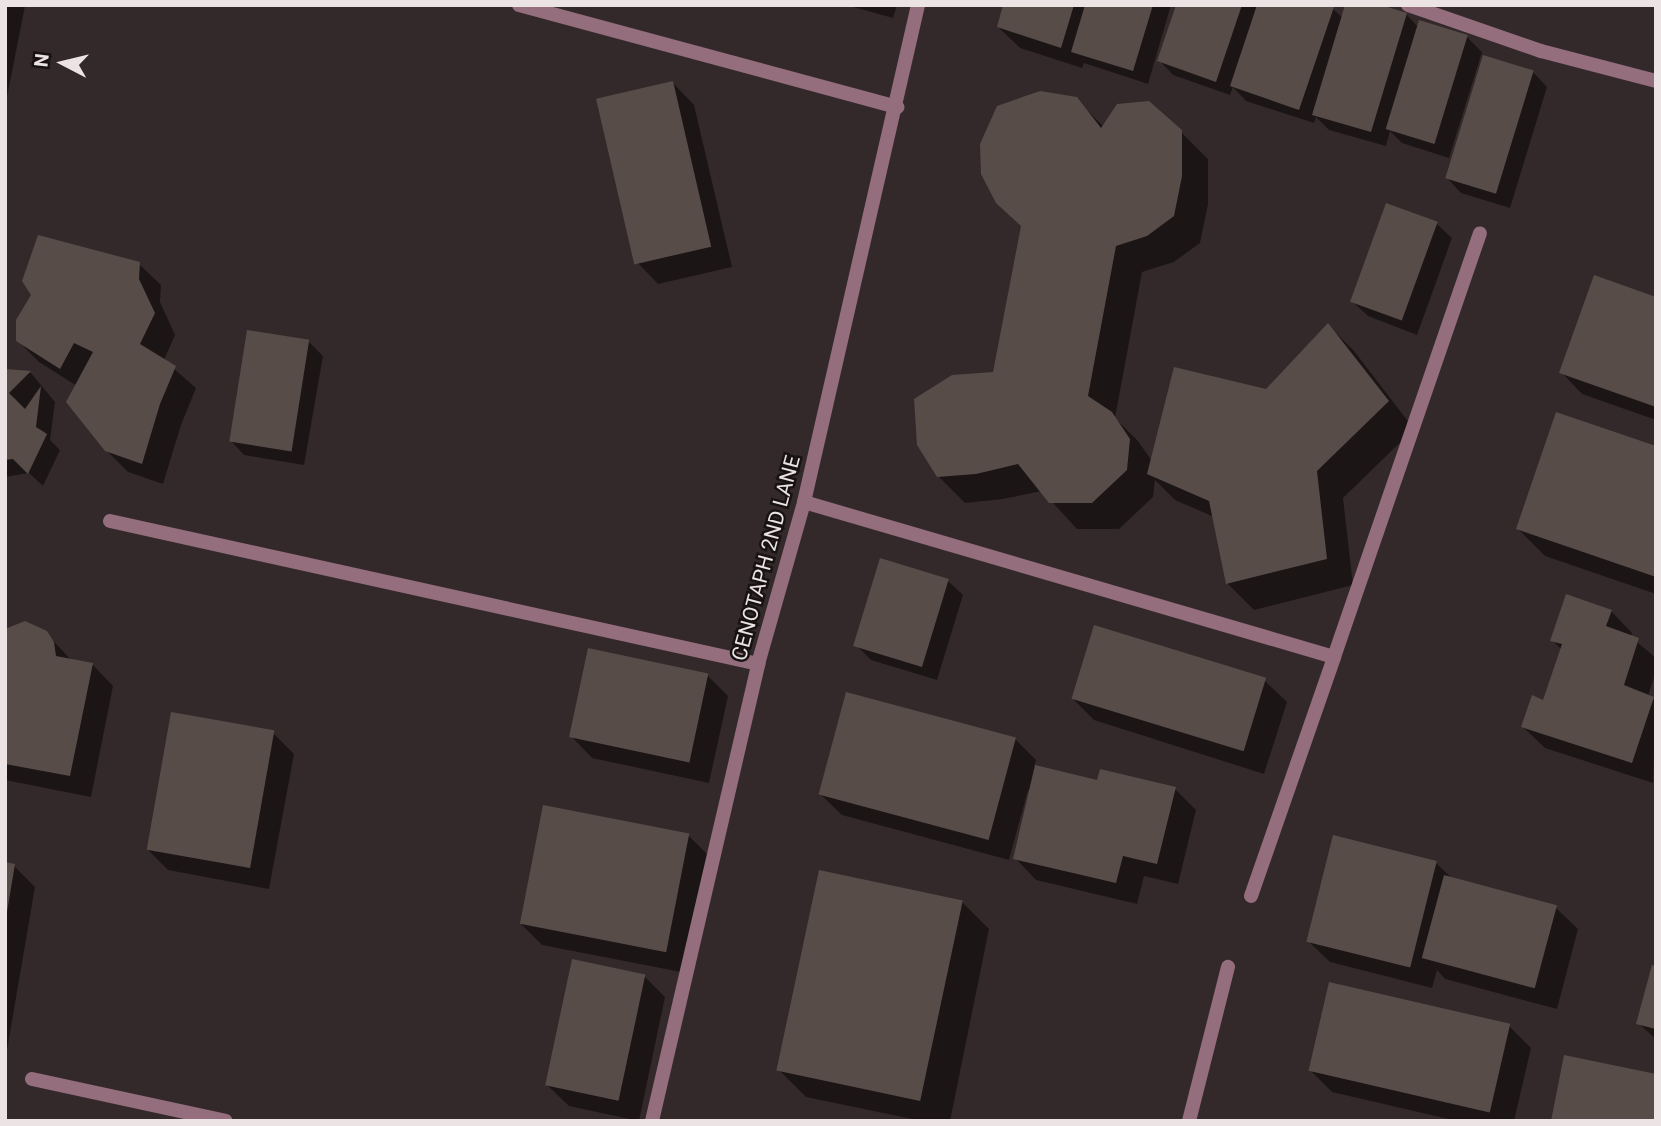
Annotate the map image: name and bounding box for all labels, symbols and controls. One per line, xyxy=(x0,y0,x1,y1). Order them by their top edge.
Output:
north arrow xyxy=(28,28,98,98)
text: N xyxy=(29,52,54,68)
street label: CENOTAPH 2ND LANE xyxy=(726,453,806,663)

